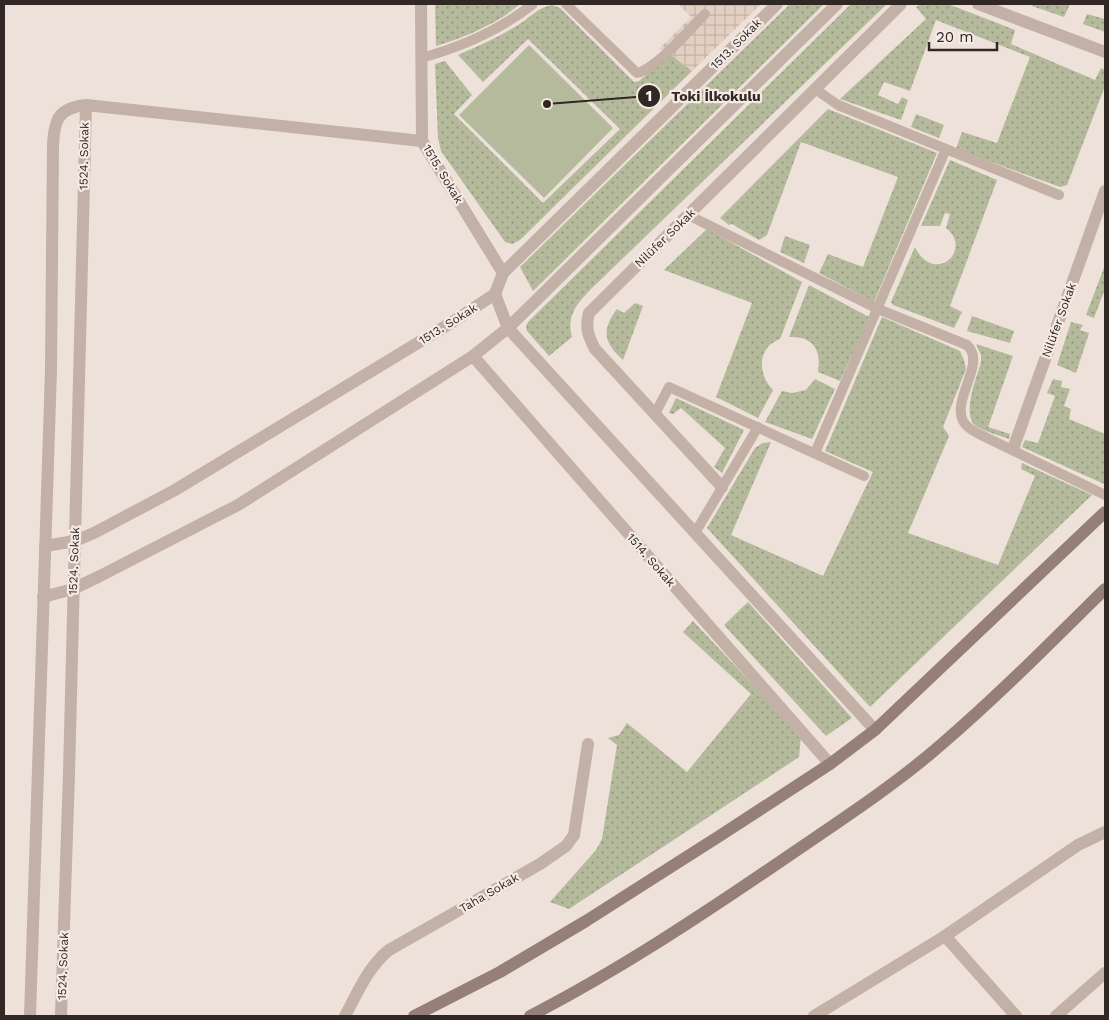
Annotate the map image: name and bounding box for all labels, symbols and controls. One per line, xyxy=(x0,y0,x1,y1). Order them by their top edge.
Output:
street label: 1513. Sokak xyxy=(708,16,764,72)
scale bar xyxy=(929,20,996,52)
text: 20 m xyxy=(936,28,974,46)
callout: Toki İlkokulu xyxy=(636,81,771,110)
text: 1 xyxy=(646,87,652,105)
text: Toki İlkokulu xyxy=(671,88,761,104)
street label: 1524. Sokak xyxy=(76,122,92,190)
street label: 1515. Sokak xyxy=(420,142,466,206)
street label: Nilüfer Sokak xyxy=(632,206,698,270)
street label: Nilüfer Sokak xyxy=(1039,281,1079,359)
street label: 1513. Sokak xyxy=(416,301,480,347)
street label: 1524. Sokak xyxy=(66,527,82,595)
street label: 1514. Sokak xyxy=(624,530,678,590)
street label: Taha Sokak xyxy=(457,870,521,916)
street label: 1524. Sokak xyxy=(55,932,71,1000)

